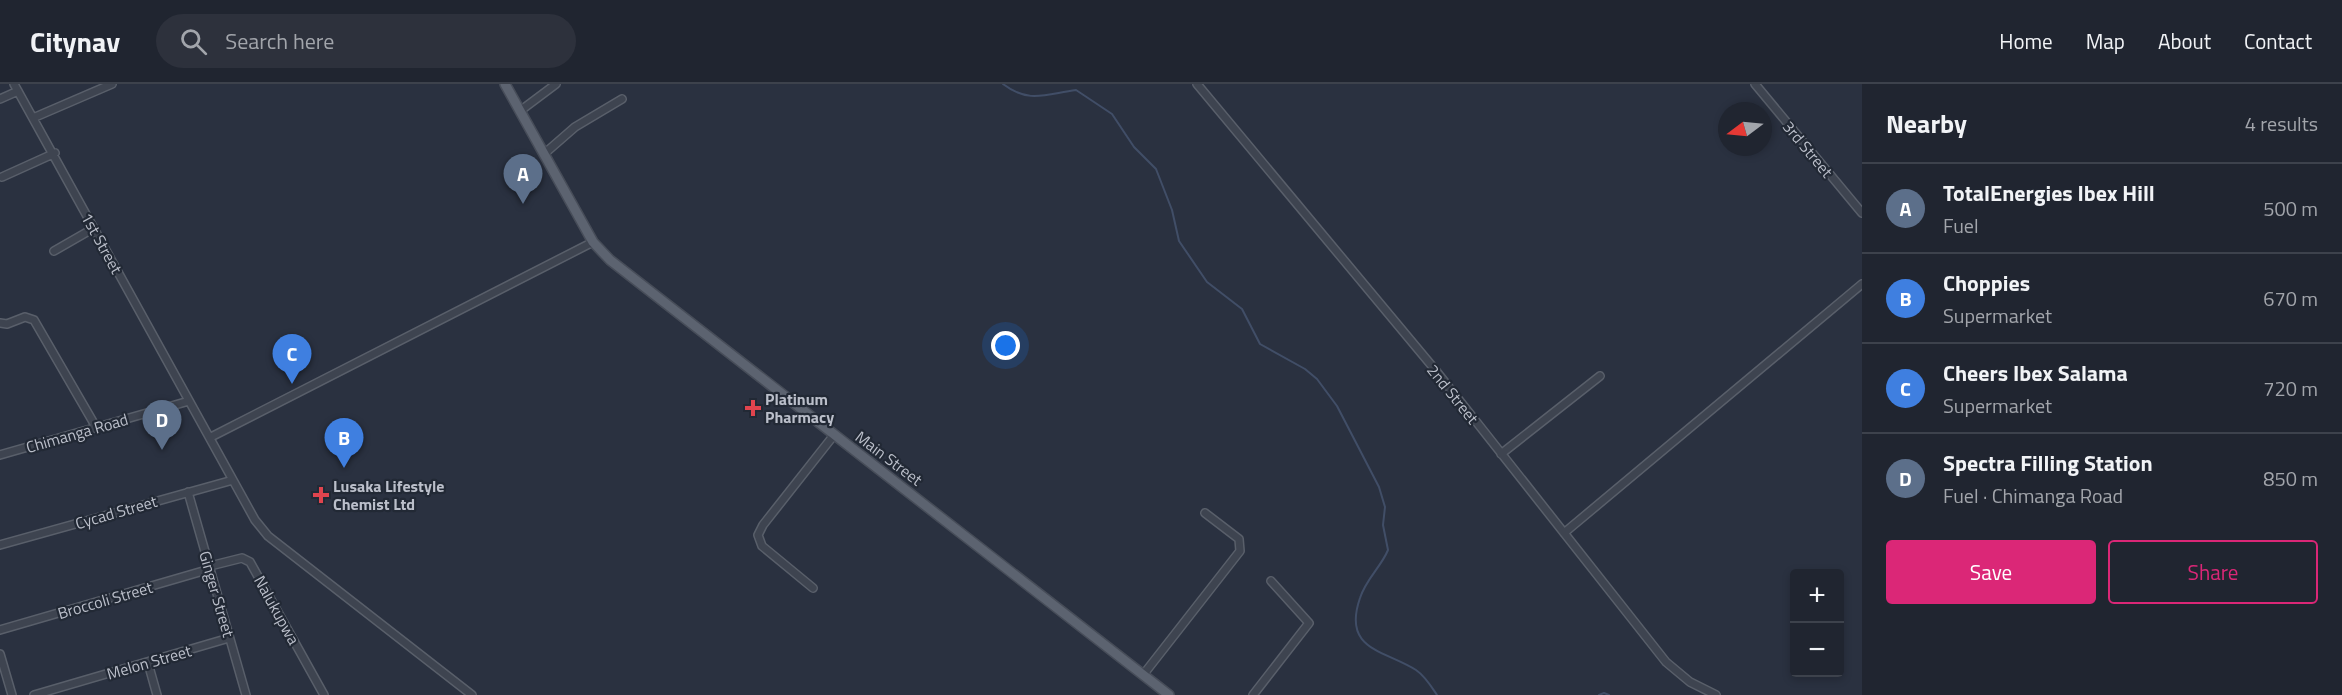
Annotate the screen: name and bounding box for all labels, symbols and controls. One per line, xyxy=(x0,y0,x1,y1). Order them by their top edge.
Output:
search box xyxy=(156,14,576,68)
text: Citynav xyxy=(30,20,120,63)
text: Search here xyxy=(225,24,334,58)
icon: search xyxy=(177,25,210,58)
text: Home xyxy=(1999,25,2053,57)
text: Map xyxy=(2086,25,2125,57)
text: About xyxy=(2158,25,2211,57)
text: Contact xyxy=(2244,25,2312,57)
north arrow xyxy=(1718,102,1772,156)
text: Nearby xyxy=(1886,104,1967,143)
text: 4 results xyxy=(2245,108,2318,139)
street label: 3rd Street xyxy=(1777,115,1839,183)
pin: A xyxy=(504,154,542,204)
text: TotalEnergies Ibex Hill xyxy=(1943,176,2155,210)
text: A xyxy=(1899,193,1912,224)
text: 500 m xyxy=(2263,193,2318,224)
street label: 1st Street xyxy=(75,208,129,278)
text: Fuel xyxy=(1943,210,1979,241)
text: Choppies xyxy=(1943,266,2030,300)
text: B xyxy=(1899,283,1912,314)
text: 670 m xyxy=(2263,283,2318,314)
text: Supermarket xyxy=(1943,300,2052,331)
your location xyxy=(991,331,1020,360)
pin: C xyxy=(272,334,312,384)
text: Cheers Ibex Salama xyxy=(1943,356,2128,390)
street label: 2nd Street xyxy=(1421,359,1485,429)
text: C xyxy=(1900,373,1911,404)
text: 720 m xyxy=(2263,373,2318,404)
place label: Platinum Pharmacy xyxy=(765,387,834,429)
text: Supermarket xyxy=(1943,390,2052,421)
pin: D xyxy=(142,400,182,450)
marker: Platinum Pharmacy xyxy=(746,401,760,415)
street label: Chimanga Road xyxy=(23,407,131,459)
pin: B xyxy=(324,418,364,468)
street label: Main Street xyxy=(851,425,928,491)
text: Spectra Filling Station xyxy=(1943,446,2153,480)
text: D xyxy=(1899,463,1912,494)
text: 850 m xyxy=(2263,463,2318,494)
place label: Lusaka Lifestyle Chemist Ltd xyxy=(333,474,444,516)
text: Fuel · Chimanga Road xyxy=(1943,480,2123,511)
marker: Lusaka Lifestyle Chemist Ltd xyxy=(314,488,328,502)
street label: Cycad Street xyxy=(72,489,160,535)
button: Save xyxy=(1886,540,2096,604)
button: Share xyxy=(2108,540,2318,604)
street label: Ginger Street xyxy=(193,548,241,640)
map controls xyxy=(1790,569,1844,677)
button: + xyxy=(1790,569,1844,623)
street label: Nalukupwa xyxy=(248,571,306,649)
street label: Broccoli Street xyxy=(55,575,156,625)
button: − xyxy=(1790,623,1844,677)
street label: Melon Street xyxy=(104,638,194,686)

